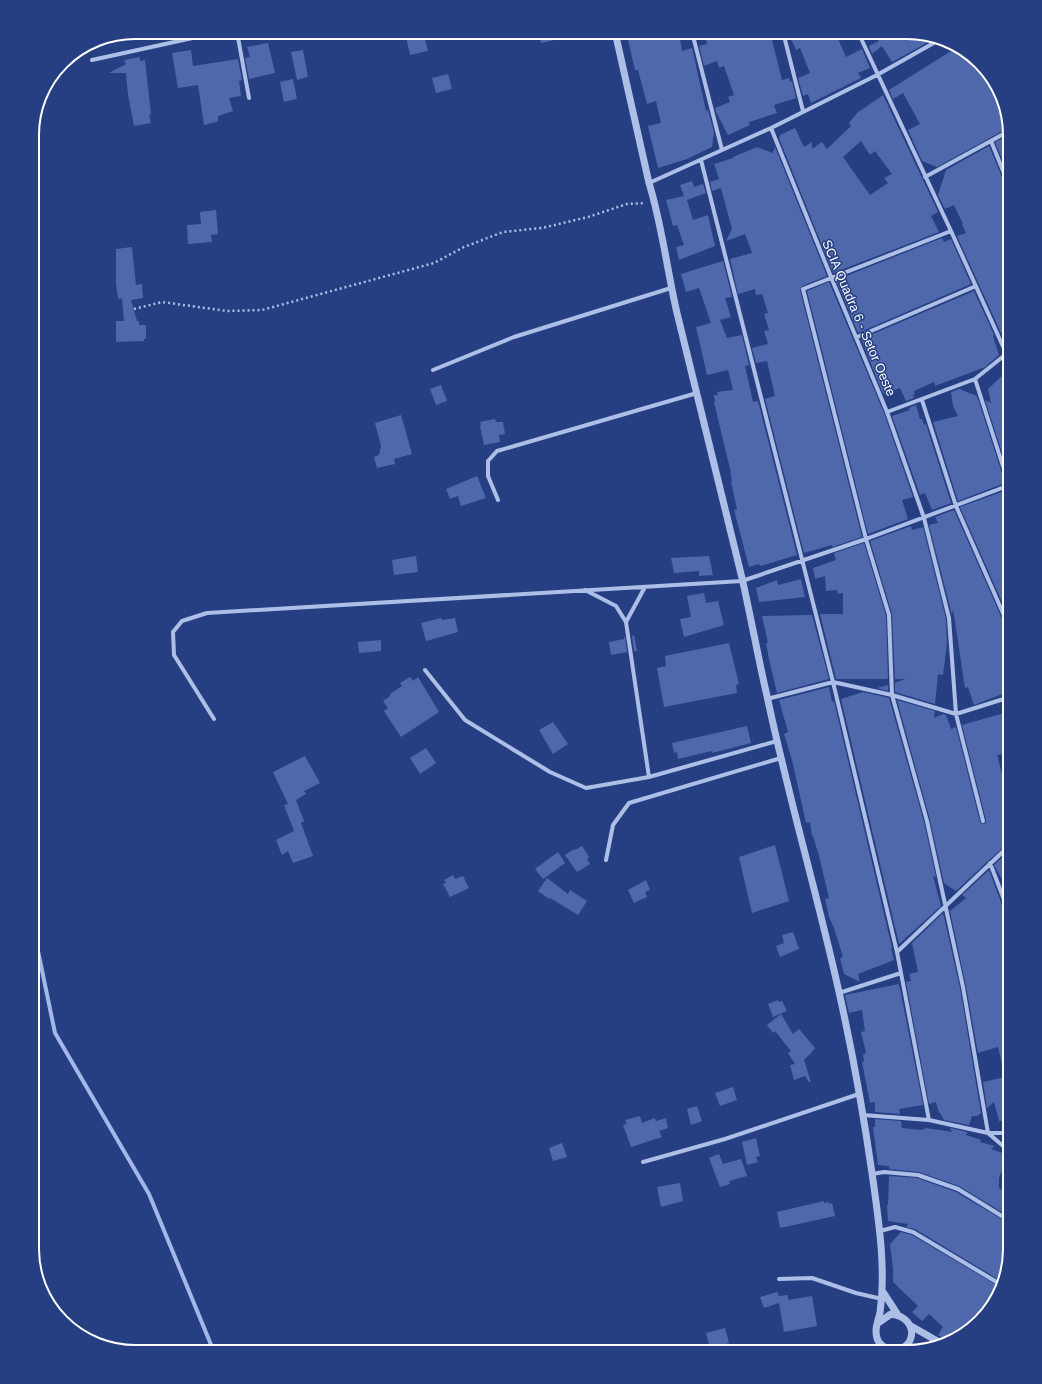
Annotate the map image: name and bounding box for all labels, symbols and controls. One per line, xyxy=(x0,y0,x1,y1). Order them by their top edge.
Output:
street label: SCIA Quadra 6 - Setor Oeste xyxy=(819,238,899,398)

